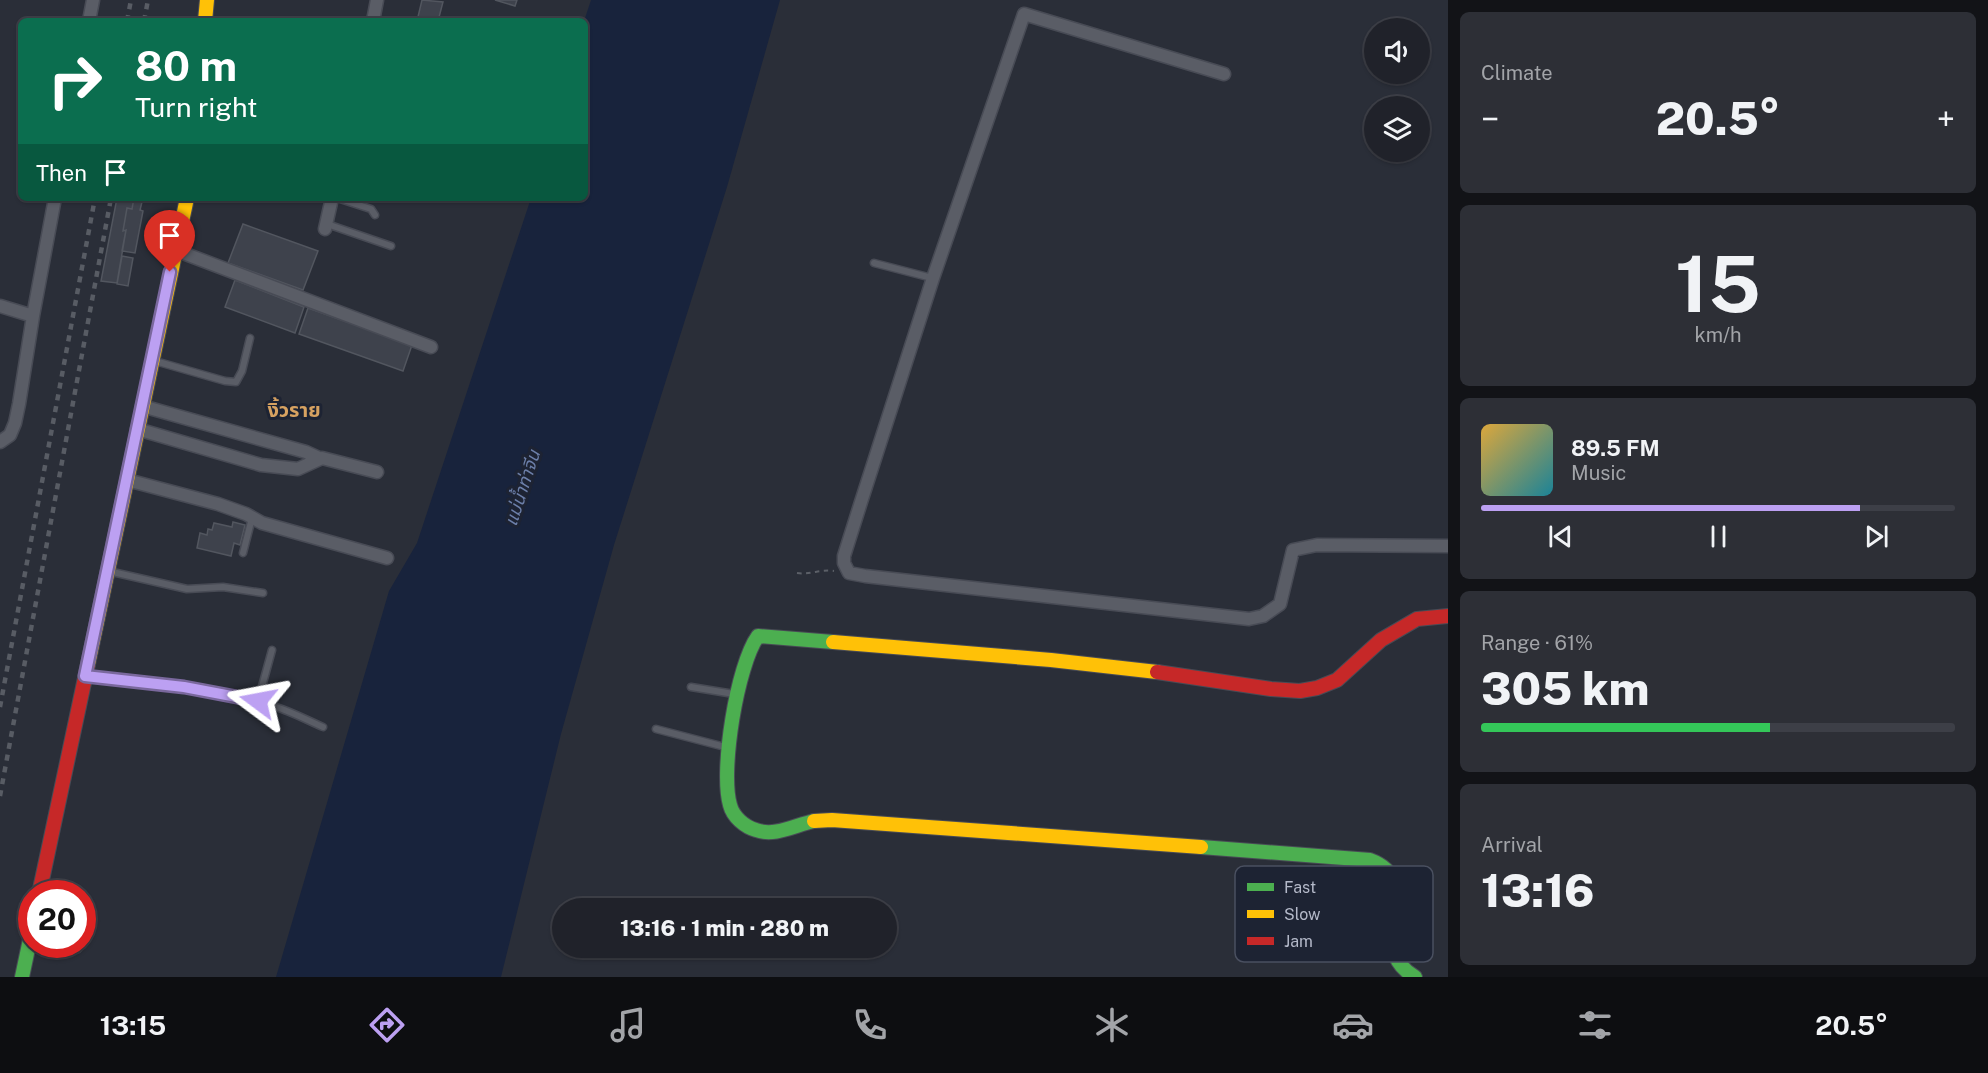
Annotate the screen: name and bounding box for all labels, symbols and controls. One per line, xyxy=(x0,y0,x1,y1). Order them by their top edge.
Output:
map controls xyxy=(1364,18,1430,162)
button: sound xyxy=(1364,18,1430,84)
text: 80 m xyxy=(135,41,237,90)
icon: right xyxy=(36,42,114,120)
text: Climate xyxy=(1481,61,1553,85)
text: Turn right xyxy=(135,91,258,123)
text: 20.5° xyxy=(1656,92,1780,145)
button: layers xyxy=(1364,96,1430,162)
text: − xyxy=(1481,100,1499,138)
text: + xyxy=(1937,100,1955,138)
icon: arrive xyxy=(99,156,132,189)
text: Then xyxy=(36,160,87,186)
pin xyxy=(144,210,195,272)
icon: arrive xyxy=(153,219,186,252)
text: 15 xyxy=(1675,238,1761,330)
text: km/h xyxy=(1694,323,1742,347)
district label: งิ้วราย xyxy=(267,397,321,422)
text: 89.5 FM xyxy=(1571,435,1660,461)
water label: แม่น้ำท่าจีน xyxy=(498,446,544,529)
text: Music xyxy=(1571,461,1626,485)
icon: previous xyxy=(1544,520,1577,553)
icon: pause xyxy=(1702,520,1735,553)
icon: next xyxy=(1860,520,1893,553)
text: Range · 61% xyxy=(1481,631,1593,655)
text: 305 km xyxy=(1481,662,1650,715)
position arrow xyxy=(226,669,290,733)
text: Arrival xyxy=(1481,833,1543,857)
text: 13:16 xyxy=(1481,864,1595,917)
legend xyxy=(1235,866,1433,962)
text: Fast xyxy=(1284,878,1316,897)
speed limit sign: 20 xyxy=(18,880,96,958)
text: Slow xyxy=(1284,905,1321,924)
text: 13:16 · 1 min · 280 m xyxy=(620,915,829,941)
text: Jam xyxy=(1284,932,1313,951)
icon: directions xyxy=(366,1004,408,1046)
icon: music xyxy=(607,1004,649,1046)
icon: phone xyxy=(849,1004,891,1046)
icon: climate xyxy=(1091,1004,1133,1046)
icon: car xyxy=(1332,1004,1374,1046)
icon: filters xyxy=(1574,1004,1616,1046)
text: 13:15 xyxy=(100,1009,166,1041)
text: 20.5° xyxy=(1815,1009,1888,1041)

